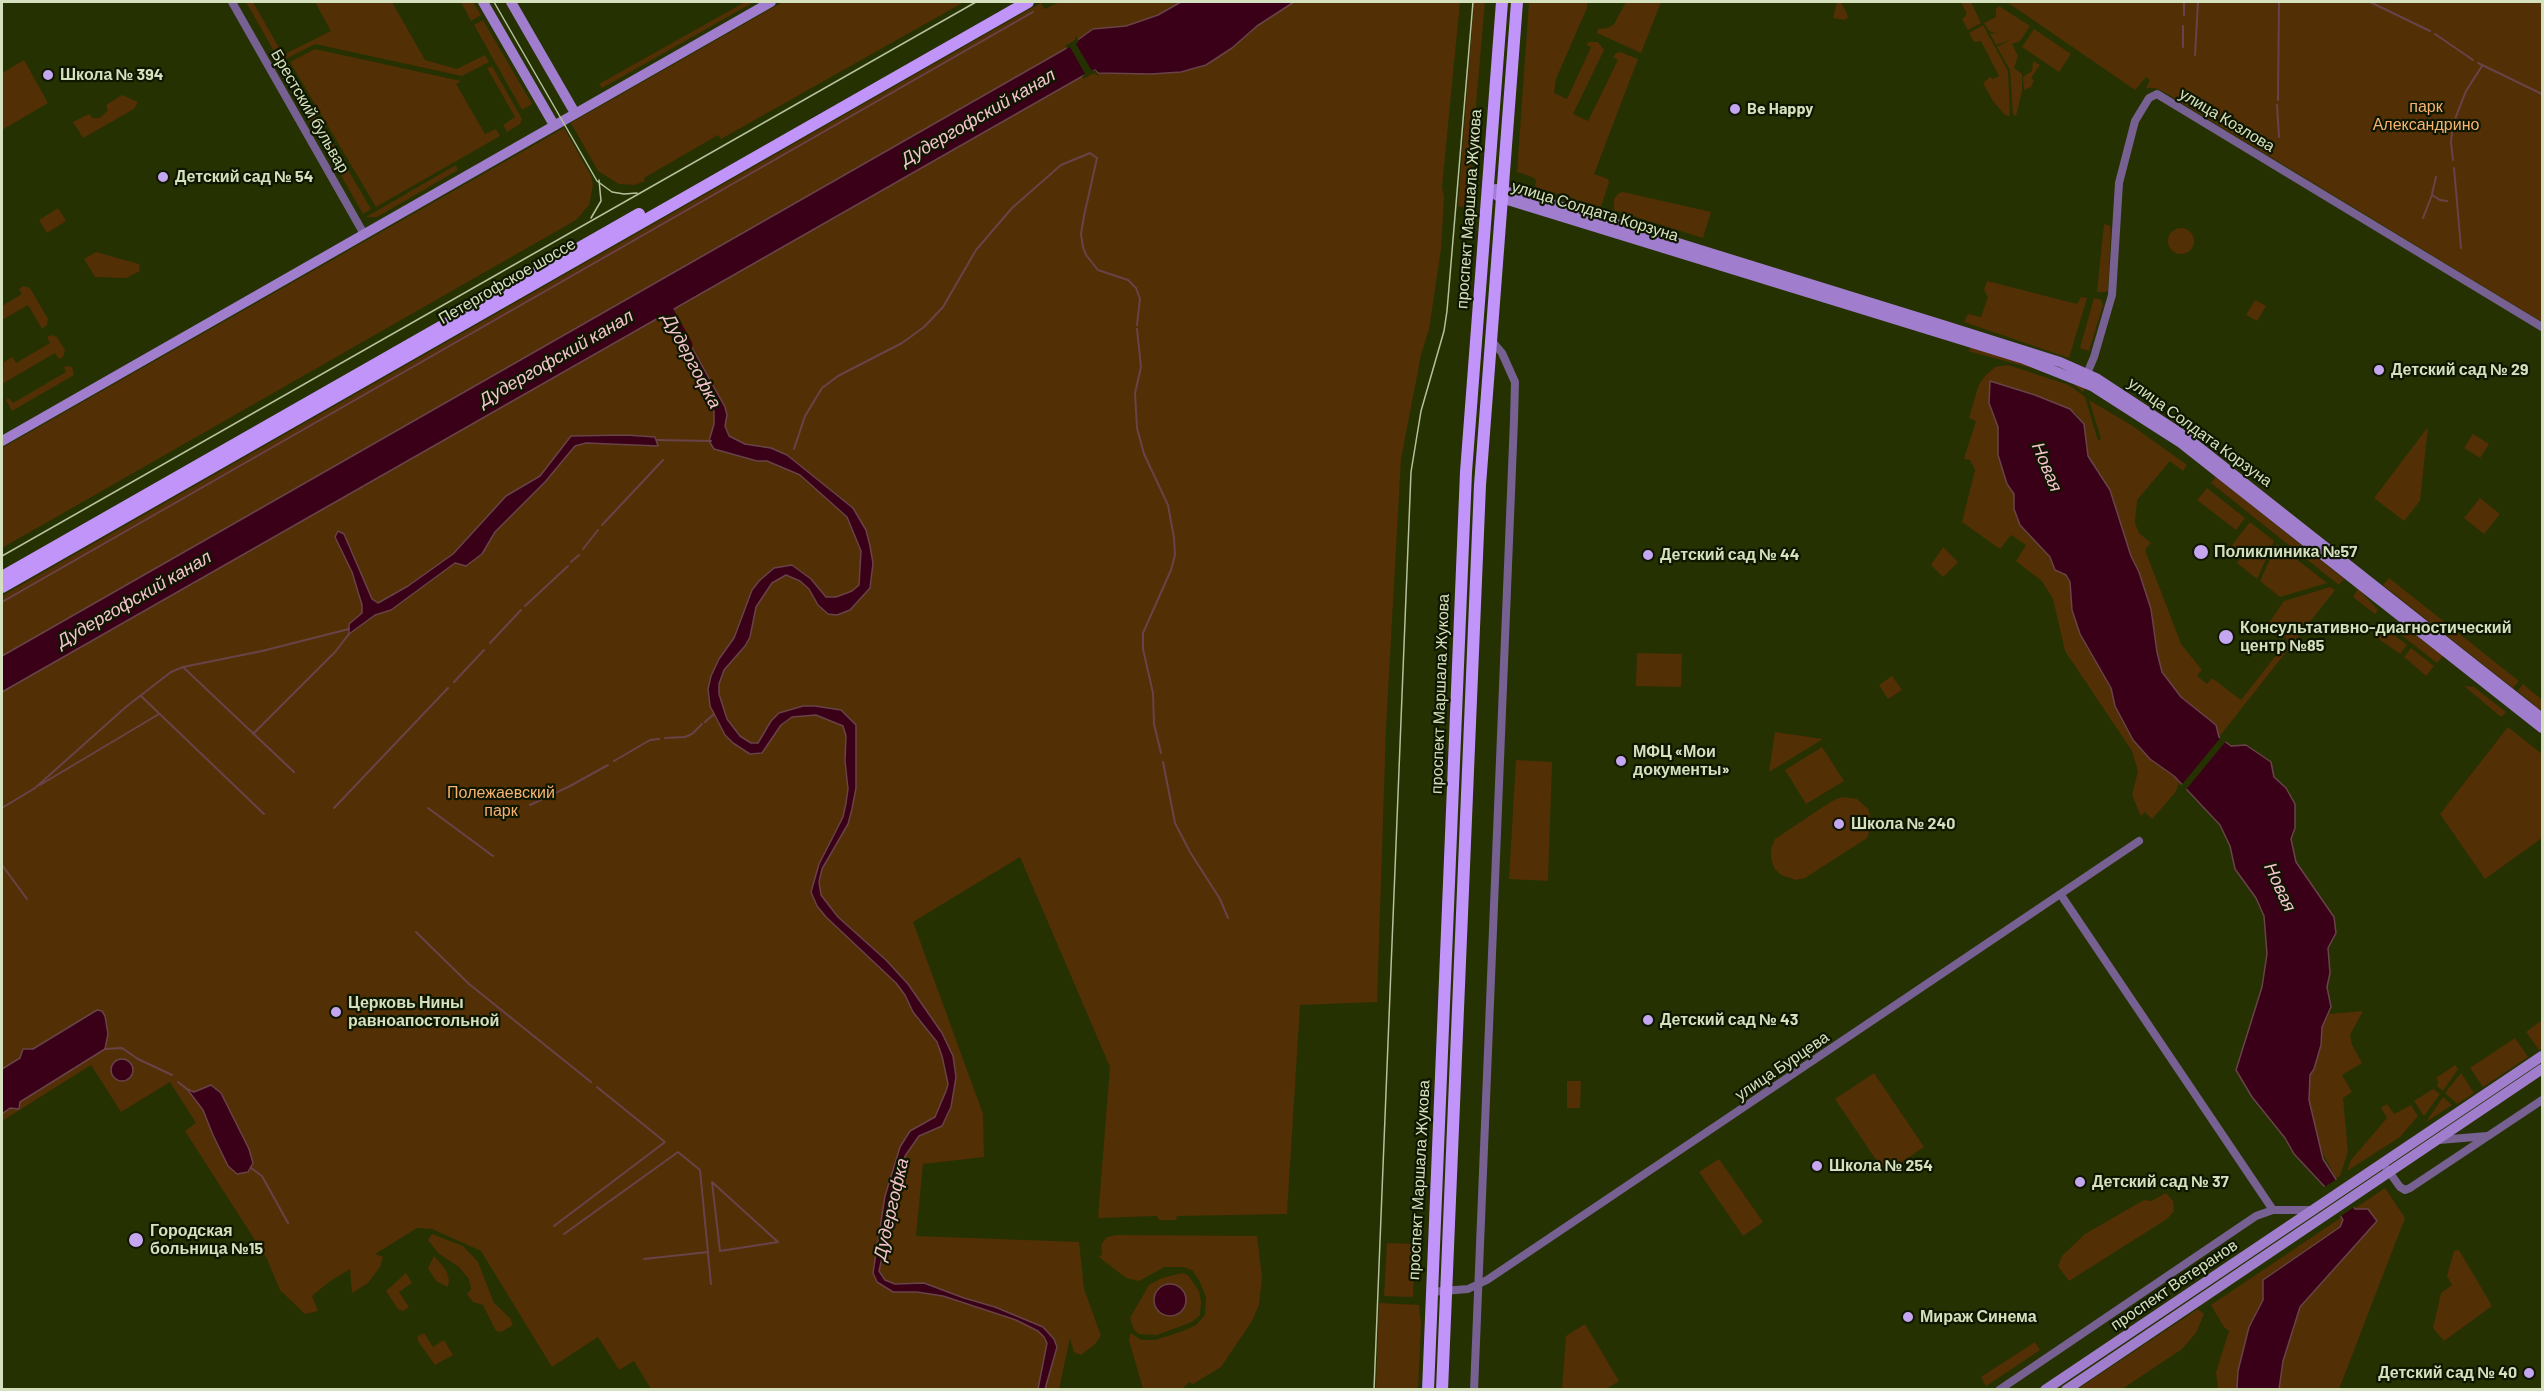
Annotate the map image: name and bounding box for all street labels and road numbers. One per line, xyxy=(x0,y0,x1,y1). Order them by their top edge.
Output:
street label: Брестский бульвар xyxy=(267,46,353,176)
street label: улица Козлова xyxy=(2176,84,2278,156)
street label: проспект Маршала Жукова xyxy=(1452,109,1486,309)
street label: улица Солдата Корзуна xyxy=(1509,176,1681,246)
street label: Петергофское шоссе xyxy=(435,234,579,328)
street label: улица Солдата Корзуна xyxy=(2124,373,2276,491)
street label: проспект Маршала Жукова xyxy=(1427,594,1453,794)
street label: улица Бурцева xyxy=(1731,1028,1833,1104)
street label: проспект Маршала Жукова xyxy=(1404,1080,1434,1280)
street label: проспект Ветеранов xyxy=(2107,1235,2241,1335)

